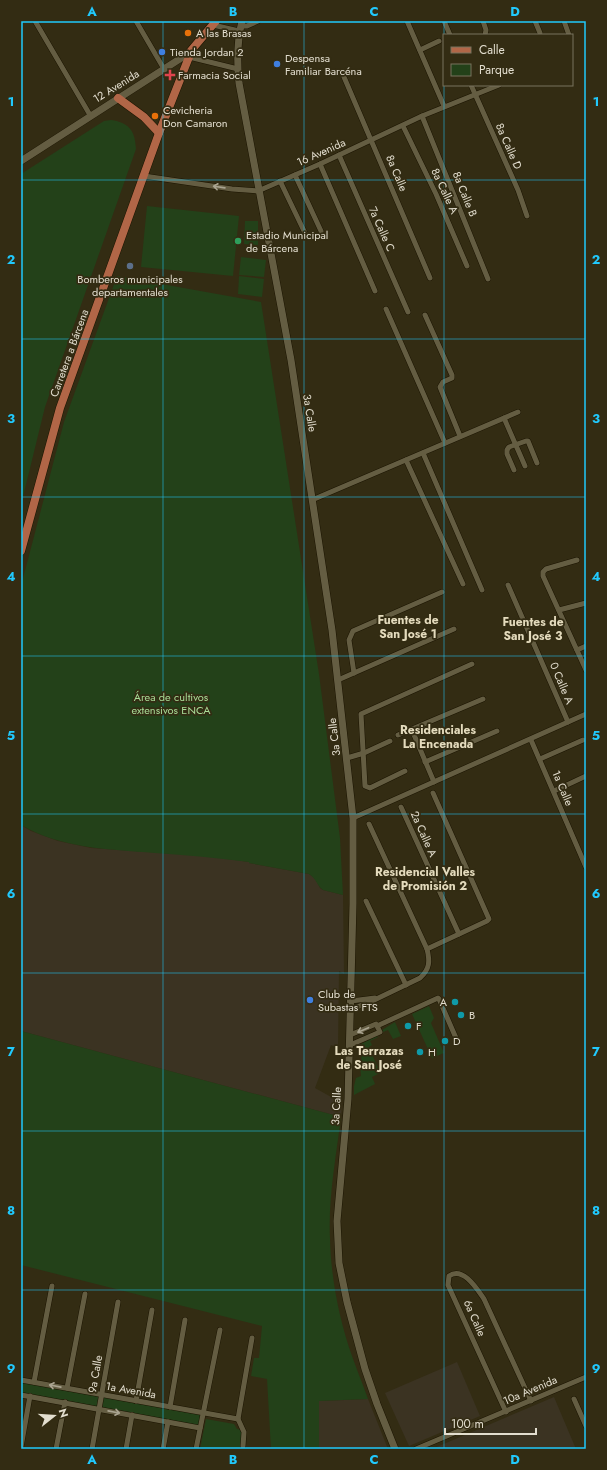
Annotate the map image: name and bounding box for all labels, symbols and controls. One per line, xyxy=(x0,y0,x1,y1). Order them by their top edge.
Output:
text: A xyxy=(86,2,97,21)
text: B xyxy=(229,2,238,21)
text: C xyxy=(369,2,379,21)
text: D xyxy=(510,2,520,21)
place label: A las Brasas xyxy=(196,25,252,41)
marker: A las Brasas xyxy=(183,28,193,38)
legend xyxy=(443,34,573,86)
text: Calle xyxy=(479,41,505,59)
place label: Tienda Jordan 2 xyxy=(170,44,244,60)
marker: Tienda Jordan 2 xyxy=(157,47,167,57)
place label: Despensa Familiar Barcéna xyxy=(285,50,362,79)
marker: Despensa Familiar Barcéna xyxy=(272,59,282,69)
text: Parque xyxy=(479,61,514,79)
street label: 12 Avenida xyxy=(90,65,142,107)
place label: Farmacia Social xyxy=(178,67,251,83)
marker: Farmacia Social xyxy=(165,70,175,80)
text: 1 xyxy=(8,92,14,111)
text: 1 xyxy=(593,92,599,111)
place label: Cevicheria Don Camaron xyxy=(163,102,228,131)
marker: Cevicheria Don Camaron xyxy=(150,111,160,121)
street label: 8a Calle D xyxy=(492,120,526,172)
street label: 16 Avenida xyxy=(294,134,348,170)
street label: 8a Calle xyxy=(382,152,412,194)
street label: 8a Calle A xyxy=(427,166,463,217)
street label: 8a Calle B xyxy=(449,169,481,219)
one-way arrow xyxy=(213,183,226,191)
street label: 7a Calle C xyxy=(365,204,399,254)
place label: Estadio Municipal de Bárcena xyxy=(246,227,328,256)
marker: Estadio Municipal de Bárcena xyxy=(233,236,243,246)
text: 2 xyxy=(7,250,15,269)
text: 2 xyxy=(592,250,600,269)
marker: Bomberos municipales departamentales xyxy=(125,261,135,271)
place label: Bomberos municipales departamentales xyxy=(77,271,183,300)
street label: Carretera a Bárcena xyxy=(46,307,92,399)
street label: 3a Calle xyxy=(299,393,321,433)
text: 3 xyxy=(7,409,15,428)
text: 3 xyxy=(592,409,600,428)
text: 4 xyxy=(6,567,16,586)
text: 4 xyxy=(591,567,601,586)
district label: Fuentes de San José 1 xyxy=(377,611,439,643)
district label: Fuentes de San José 3 xyxy=(502,613,564,645)
street label: 0 Calle A xyxy=(546,660,578,707)
park label: Área de cultivos extensivos ENCA xyxy=(131,689,211,718)
street label: 3a Calle xyxy=(324,717,344,757)
district label: Residenciales La Encenada xyxy=(400,721,476,753)
text: 5 xyxy=(7,726,15,745)
text: 5 xyxy=(592,726,600,745)
street label: 1a Calle xyxy=(548,768,578,809)
street label: 2a Calle A xyxy=(407,808,442,860)
district label: Residencial Valles de Promisión 2 xyxy=(375,863,476,895)
text: 6 xyxy=(7,884,16,903)
text: 6 xyxy=(592,884,601,903)
place label: Club de Subastas FTS xyxy=(318,986,378,1015)
place label: A xyxy=(440,994,448,1010)
marker: Club de Subastas FTS xyxy=(305,995,315,1005)
marker: A xyxy=(450,997,460,1007)
place label: B xyxy=(469,1007,475,1023)
marker: B xyxy=(456,1010,466,1020)
place label: F xyxy=(416,1018,422,1034)
marker: F xyxy=(403,1021,413,1031)
one-way arrow xyxy=(358,1026,370,1034)
place label: D xyxy=(453,1033,461,1049)
marker: D xyxy=(440,1036,450,1046)
text: 7 xyxy=(7,1042,15,1061)
district label: Las Terrazas de San José xyxy=(335,1042,404,1074)
text: 7 xyxy=(592,1042,600,1061)
place label: H xyxy=(428,1044,436,1060)
marker: H xyxy=(415,1047,425,1057)
street label: 3a Calle xyxy=(327,1086,345,1125)
text: 8 xyxy=(7,1201,15,1220)
text: 8 xyxy=(592,1201,600,1220)
street label: 6a Calle xyxy=(460,1297,490,1339)
street label: 9a Calle xyxy=(84,1354,106,1394)
text: 9 xyxy=(7,1359,16,1378)
text: 9 xyxy=(592,1359,601,1378)
street label: 10a Avenida xyxy=(500,1371,560,1409)
street label: 1a Avenida xyxy=(105,1378,157,1402)
one-way arrow xyxy=(49,1382,62,1390)
north arrow xyxy=(34,1396,74,1436)
text: N xyxy=(55,1407,72,1420)
one-way arrow xyxy=(108,1408,121,1416)
scale bar xyxy=(445,1410,536,1436)
text: 100 m xyxy=(451,1415,484,1433)
text: A xyxy=(86,1450,97,1469)
text: B xyxy=(229,1450,238,1469)
text: C xyxy=(369,1450,379,1469)
text: D xyxy=(510,1450,520,1469)

